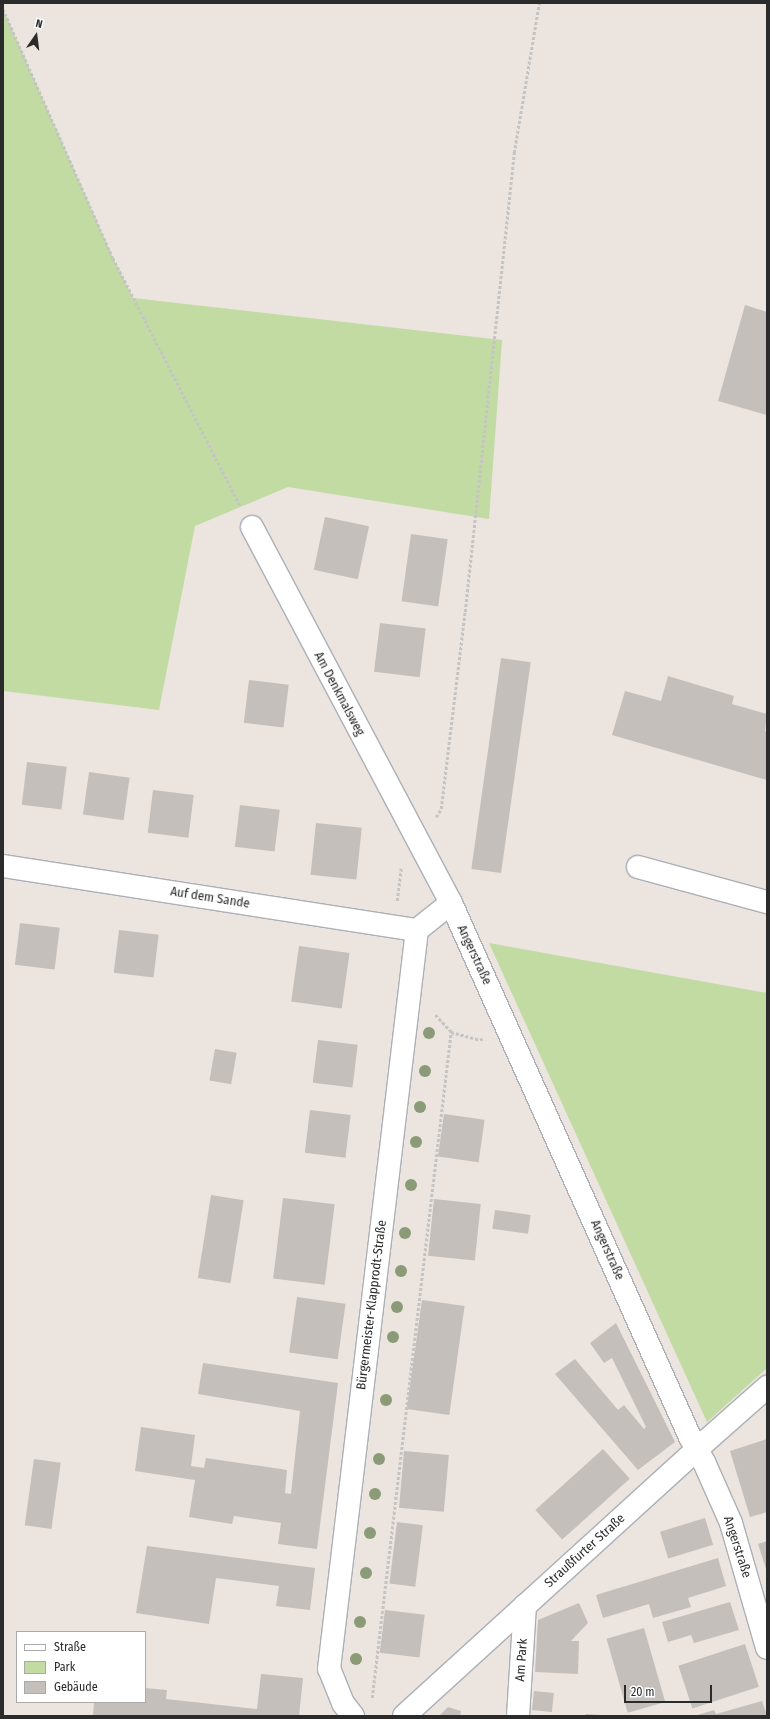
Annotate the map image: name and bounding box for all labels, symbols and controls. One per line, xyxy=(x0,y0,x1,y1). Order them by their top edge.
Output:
north arrow xyxy=(16,16,56,56)
text: N xyxy=(34,17,44,31)
street label: Am Denkmalsweg xyxy=(310,649,368,739)
street label: Auf dem Sande xyxy=(169,884,251,912)
street label: Angerstraße xyxy=(453,923,495,987)
street label: Angerstraße xyxy=(587,1218,627,1282)
street label: Bürgermeister-Klapprodt-Straße xyxy=(354,1219,390,1391)
street label: Straußfurter Straße xyxy=(542,1511,628,1591)
street label: Angerstraße xyxy=(720,1514,754,1580)
legend xyxy=(16,1631,146,1703)
street label: Am Park xyxy=(513,1638,531,1682)
text: Straße xyxy=(54,1640,86,1654)
text: Park xyxy=(54,1660,75,1674)
scale bar xyxy=(626,1677,714,1703)
text: Gebäude xyxy=(54,1680,98,1694)
text: 20 m xyxy=(631,1685,655,1699)

